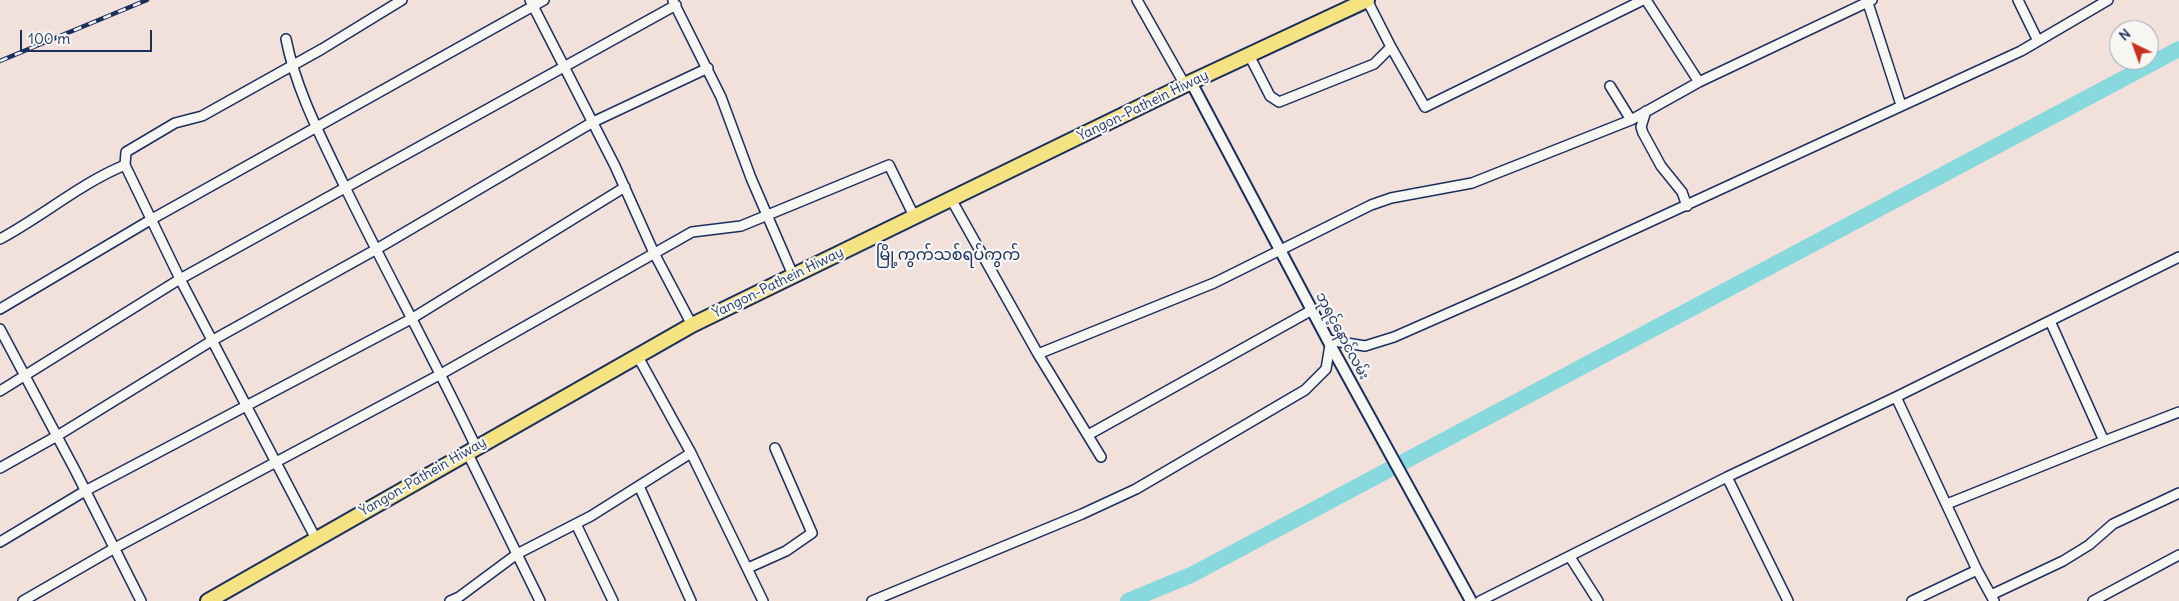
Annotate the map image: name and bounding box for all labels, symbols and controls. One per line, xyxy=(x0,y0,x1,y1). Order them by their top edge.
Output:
scale bar xyxy=(22,20,155,52)
north arrow xyxy=(2109,20,2159,70)
text: N xyxy=(2115,25,2134,45)
text: 100 m xyxy=(28,29,70,48)
street label: Yangon-Pathein Hiway xyxy=(1075,67,1211,145)
street label: Yangon-Pathein Hiway xyxy=(710,244,846,322)
district label: မြို့ကွက်သစ်ရပ်ကွက် xyxy=(876,245,1020,265)
street label: ဘုရင့်နောင်လမ်း xyxy=(1312,289,1372,383)
street label: Yangon-Pathein Hiway xyxy=(357,434,489,520)

